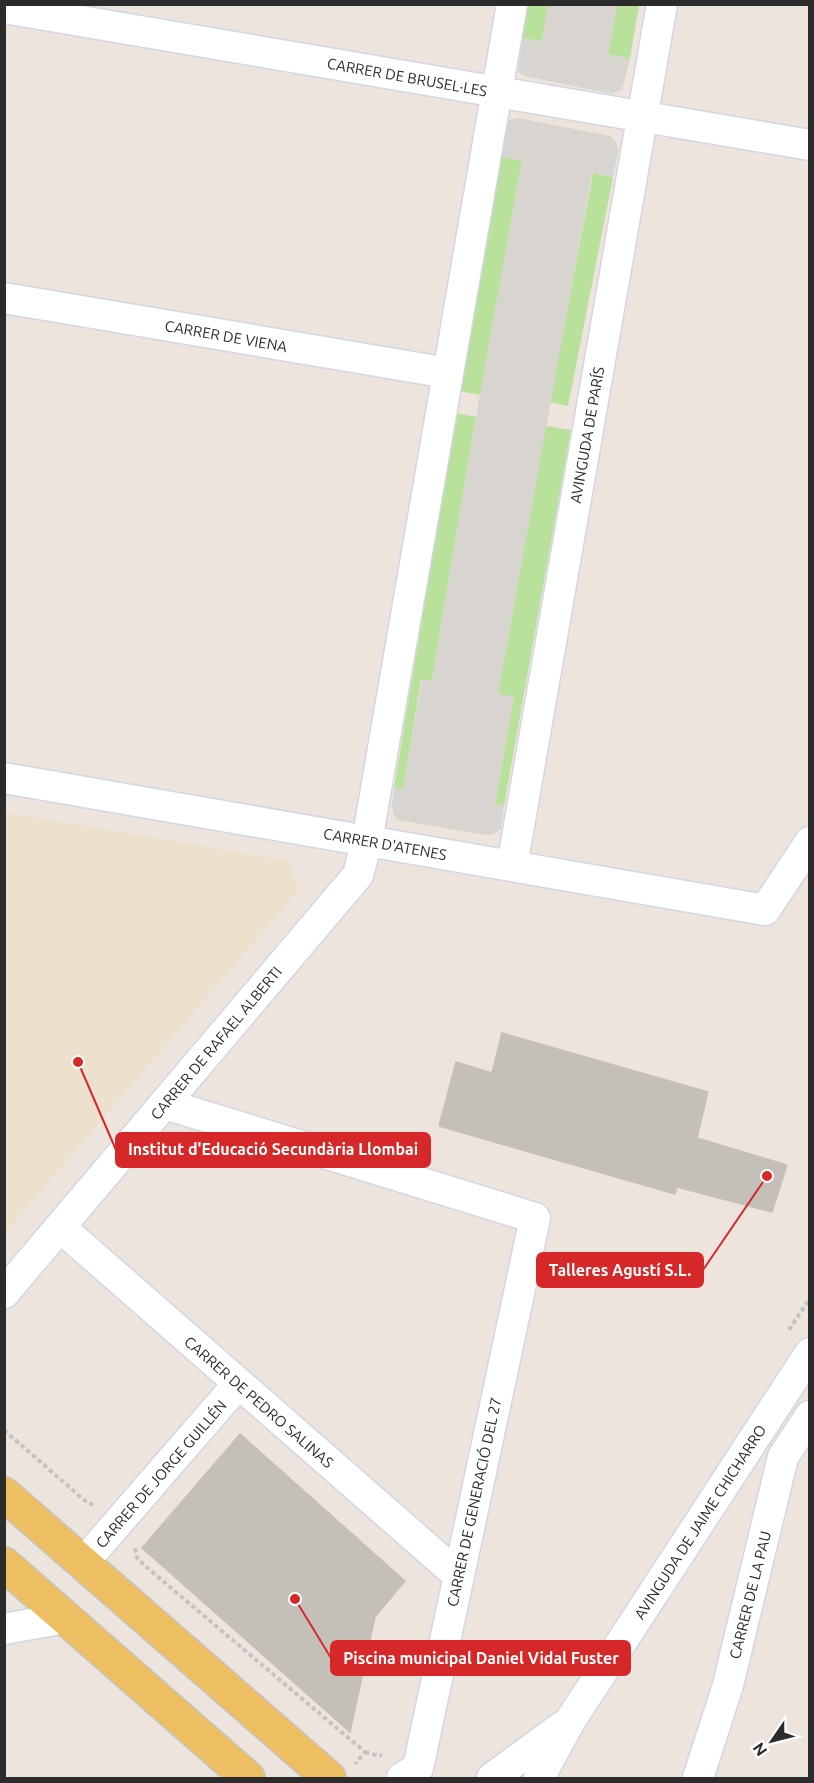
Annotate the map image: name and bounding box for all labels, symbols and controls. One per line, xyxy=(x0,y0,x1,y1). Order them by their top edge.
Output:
street label: CARRER DE BRUSEL·LES xyxy=(326,55,489,99)
street label: CARRER DE VIENA xyxy=(164,317,289,355)
street label: AVINGUDA DE PARÍS xyxy=(567,365,607,505)
street label: CARRER D'ATENES xyxy=(322,825,448,863)
street label: CARRER DE RAFAEL ALBERTI xyxy=(147,963,285,1123)
callout: Institut d'Educació Secundària Llombai xyxy=(116,1133,430,1167)
text: Institut d'Educació Secundària Llombai xyxy=(128,1140,418,1158)
callout: Talleres Agustí S.L. xyxy=(537,1253,703,1287)
text: Talleres Agustí S.L. xyxy=(549,1261,691,1279)
street label: CARRER DE PEDRO SALINAS xyxy=(181,1333,337,1471)
street label: CARRER DE GENERACIÓ DEL 27 xyxy=(443,1396,505,1608)
street label: CARRER DE JORGE GUILLÉN xyxy=(92,1397,230,1551)
street label: AVINGUDA DE JAIME CHICHARRO xyxy=(631,1422,769,1622)
street label: CARRER DE LA PAU xyxy=(726,1529,774,1661)
callout: Piscina municipal Daniel Vidal Fuster xyxy=(331,1641,630,1675)
text: Piscina municipal Daniel Vidal Fuster xyxy=(343,1649,619,1667)
north arrow xyxy=(742,1711,802,1771)
text: N xyxy=(749,1740,771,1760)

